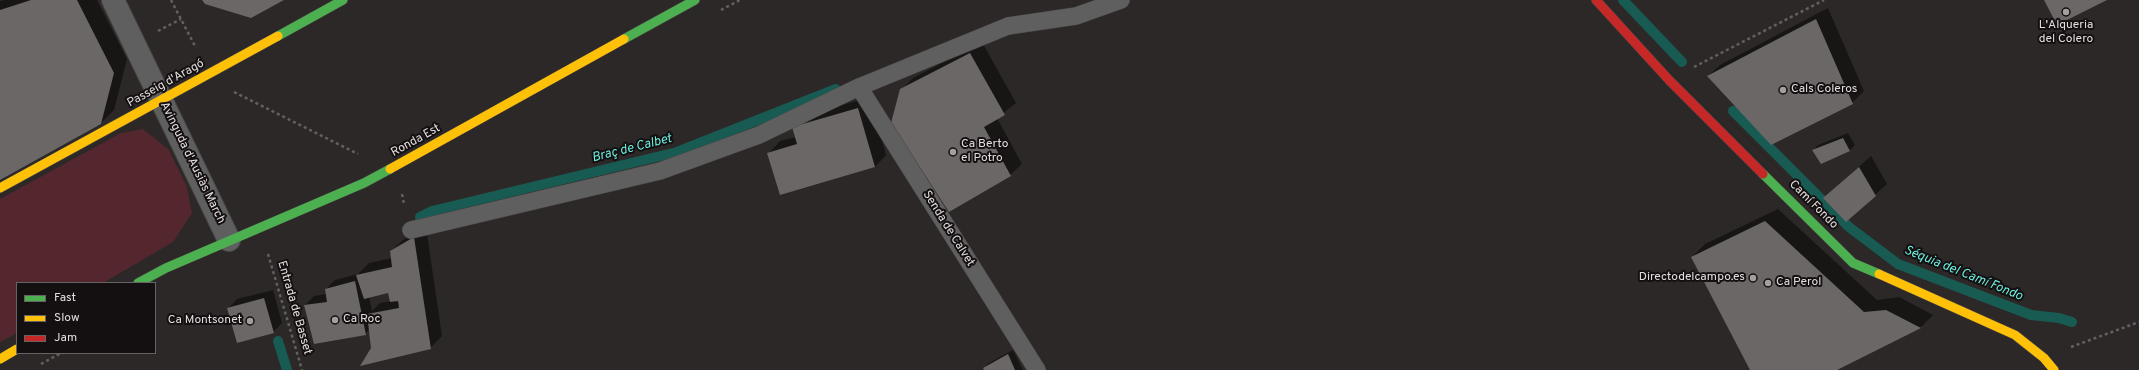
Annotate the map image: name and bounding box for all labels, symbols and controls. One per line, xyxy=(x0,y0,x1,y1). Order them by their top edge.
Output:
marker: L'Alqueria del Colero xyxy=(2061,7,2071,17)
place label: L'Alqueria del Colero xyxy=(2039,19,2093,47)
street label: Passeig d'Aragó xyxy=(125,57,207,111)
place label: Cals Coleros xyxy=(1791,83,1857,97)
marker: Cals Coleros xyxy=(1778,85,1788,95)
street label: Avinguda d'Ausiàs March xyxy=(156,100,228,226)
street label: Ronda Est xyxy=(389,122,443,160)
water label: Braç de Calbet xyxy=(590,132,674,166)
place label: Ca Berto el Potro xyxy=(961,138,1008,166)
marker: Ca Berto el Potro xyxy=(948,147,958,157)
street label: Camí Fondo xyxy=(1786,178,1840,232)
street label: Senda de Calvet xyxy=(919,188,977,270)
water label: Séquia del Camí Fondo xyxy=(1901,243,2025,305)
street label: Entrada de Basset xyxy=(274,259,314,357)
place label: Directodelcampo.es xyxy=(1639,271,1745,285)
marker: Directodelcampo.es xyxy=(1748,273,1758,283)
place label: Ca Perol xyxy=(1776,276,1821,290)
marker: Ca Perol xyxy=(1763,278,1773,288)
legend xyxy=(16,282,156,354)
text: Fast xyxy=(54,290,76,306)
text: Slow xyxy=(54,310,80,326)
place label: Ca Roc xyxy=(343,313,380,327)
place label: Ca Montsonet xyxy=(168,314,242,328)
marker: Ca Roc xyxy=(330,315,340,325)
marker: Ca Montsonet xyxy=(245,316,255,326)
text: Jam xyxy=(54,330,77,346)

